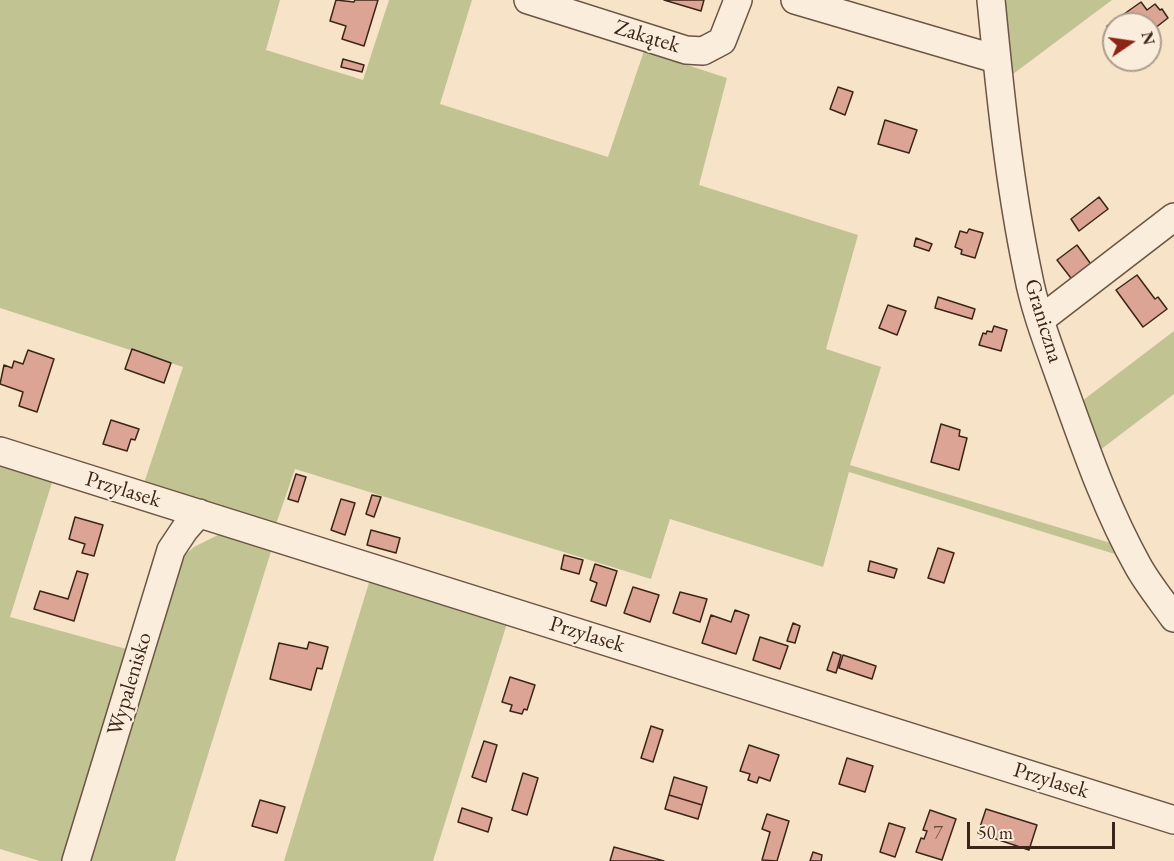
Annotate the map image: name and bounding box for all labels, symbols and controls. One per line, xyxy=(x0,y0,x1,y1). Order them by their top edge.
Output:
north arrow xyxy=(1102,12,1162,72)
street label: Zakątek xyxy=(611,15,683,59)
text: N xyxy=(1136,30,1160,47)
street label: Graniczna xyxy=(1018,276,1068,366)
street label: Przylasek xyxy=(82,466,164,514)
street label: Przylasek xyxy=(546,611,628,659)
street label: Wypalenisko xyxy=(102,629,158,739)
street label: Przylasek xyxy=(1010,757,1092,805)
scale bar xyxy=(970,810,1118,848)
text: 50 m xyxy=(978,821,1013,844)
house number: 7 xyxy=(933,822,943,846)

